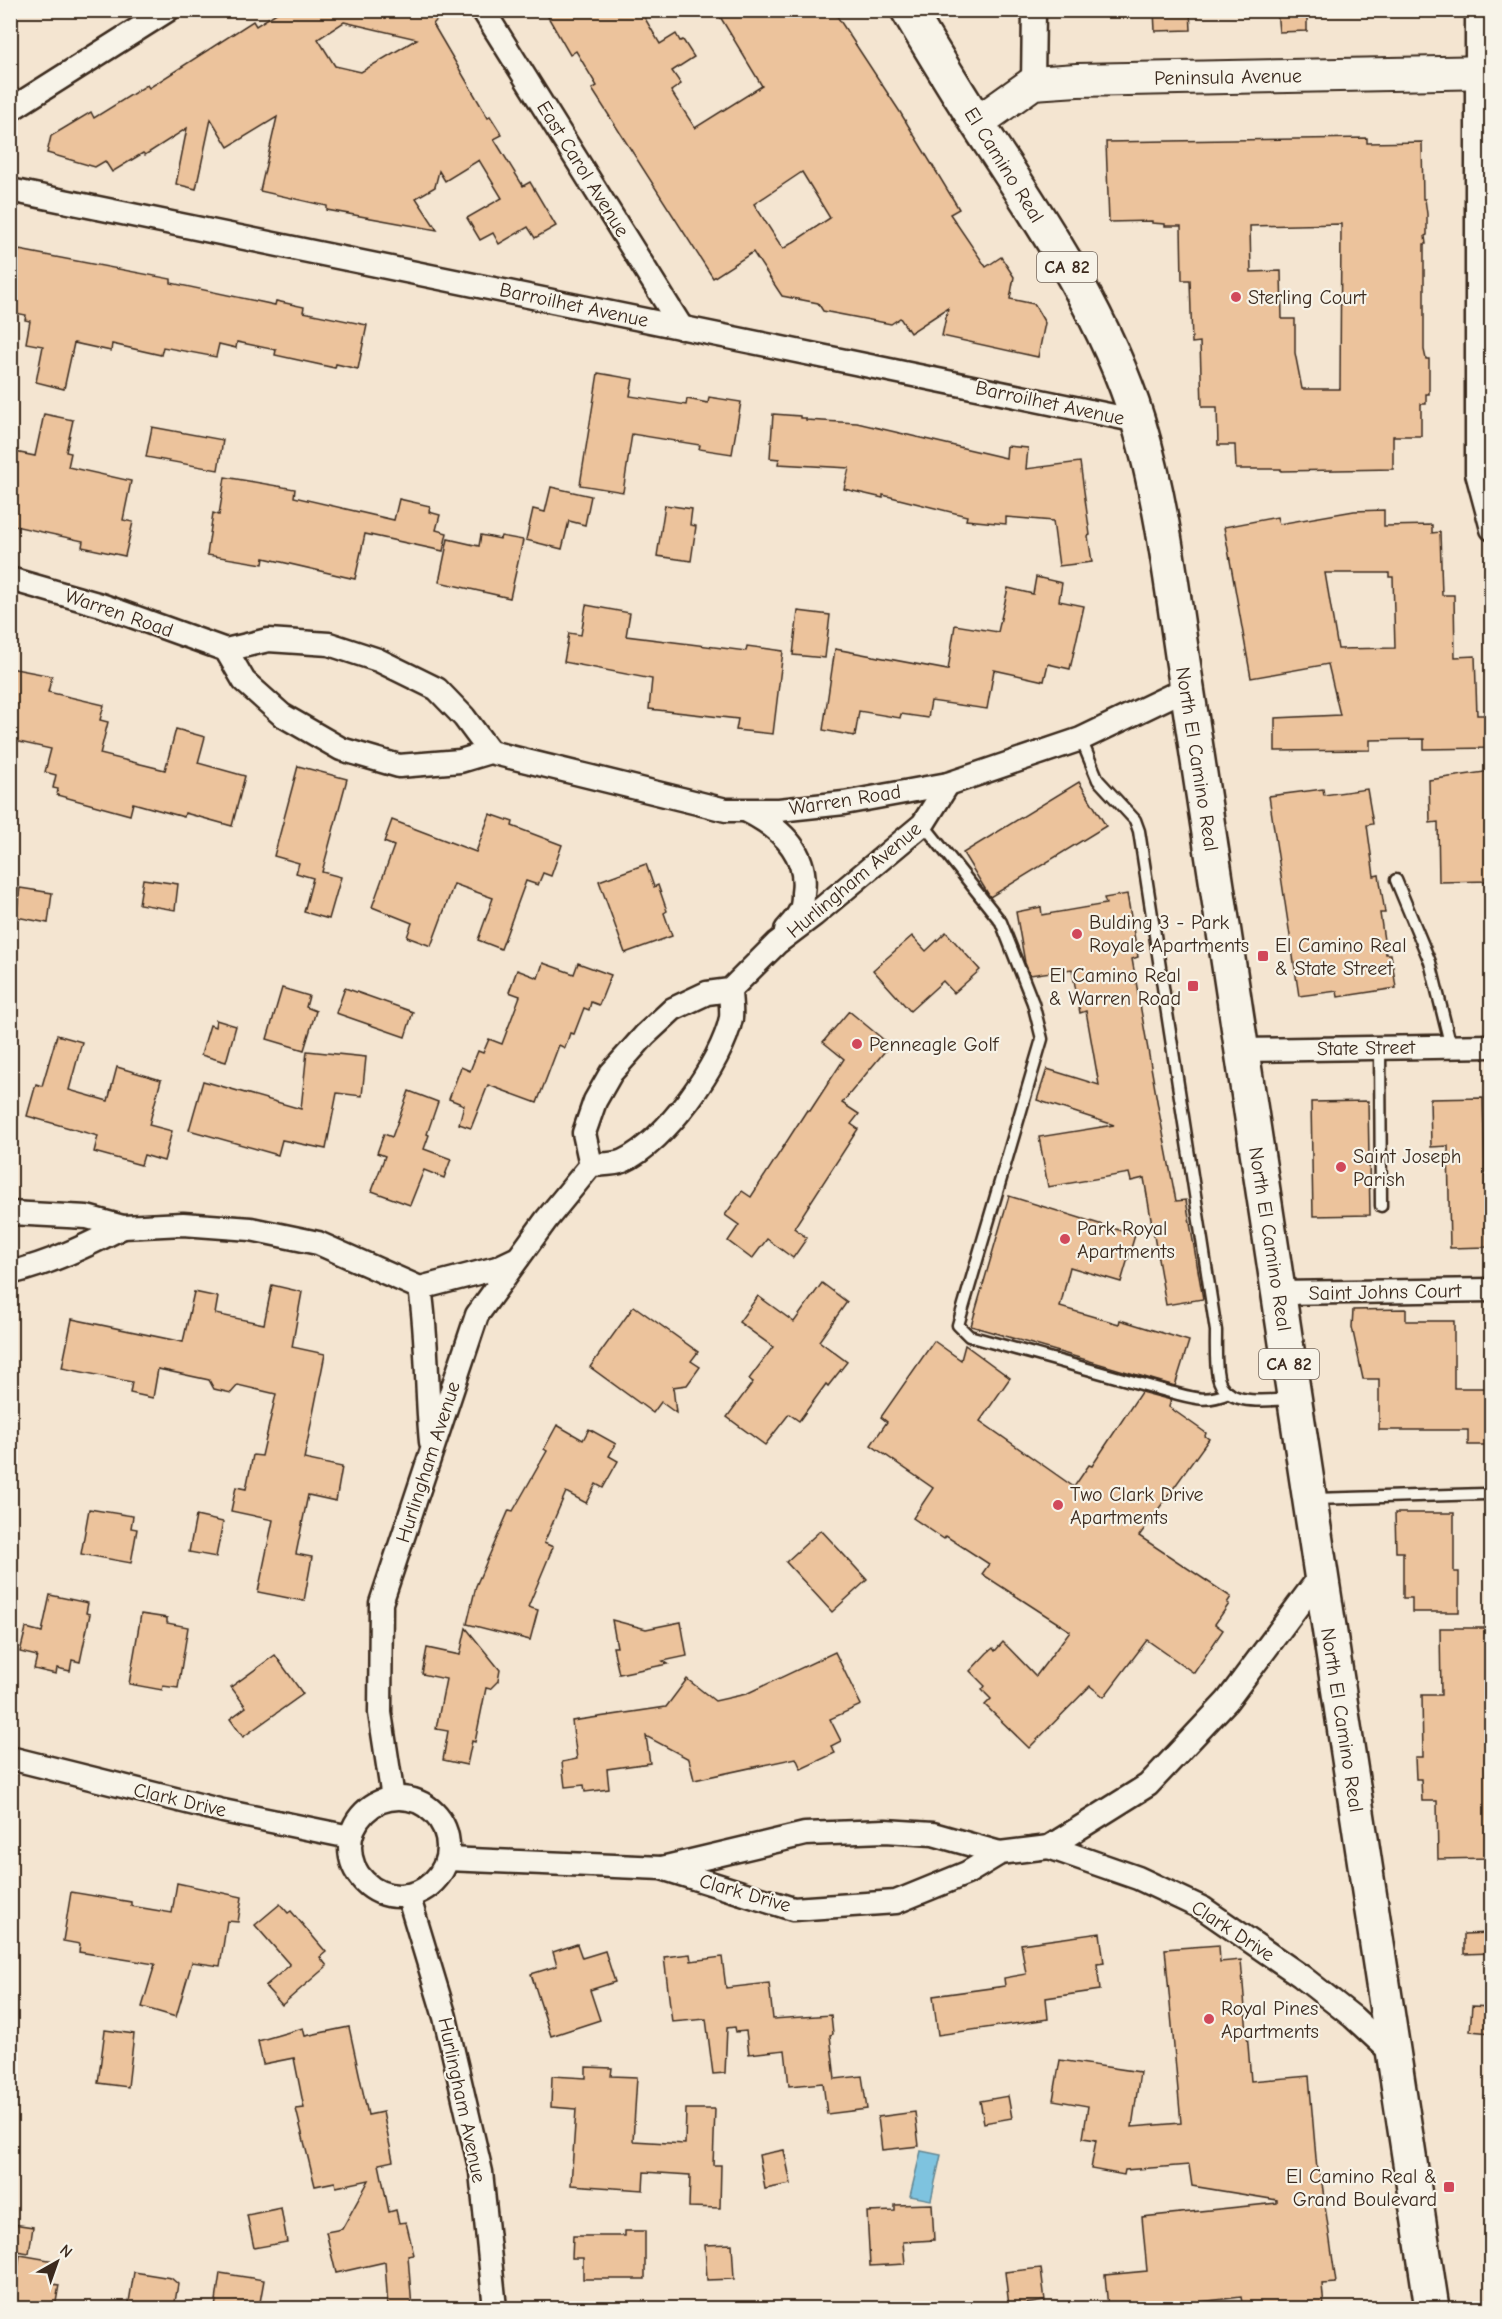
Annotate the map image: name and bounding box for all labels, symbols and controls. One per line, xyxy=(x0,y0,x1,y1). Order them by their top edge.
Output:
street label: Peninsula Avenue xyxy=(1154,64,1302,90)
street label: East Carol Avenue xyxy=(532,97,634,241)
street label: El Camino Real xyxy=(959,103,1049,227)
road number: CA 82 xyxy=(1037,252,1097,282)
street label: Barroilhet Avenue xyxy=(497,278,651,332)
place label: Sterling Court xyxy=(1248,286,1367,309)
marker: Sterling Court xyxy=(1229,290,1243,304)
street label: Barroilhet Avenue xyxy=(973,376,1127,430)
street label: Warren Road xyxy=(62,584,176,642)
street label: North El Camino Real xyxy=(1171,665,1223,853)
street label: Warren Road xyxy=(788,780,902,820)
street label: Hurlingham Avenue xyxy=(782,817,926,943)
place label: Bulding 3 - Park Royale Apartments xyxy=(1089,911,1249,957)
marker: Bulding 3 - Park Royale Apartments xyxy=(1070,927,1084,941)
place label: El Camino Real & State Street xyxy=(1275,934,1407,980)
marker: El Camino Real & State Street xyxy=(1256,949,1270,963)
place label: El Camino Real & Warren Road xyxy=(1049,964,1181,1010)
marker: El Camino Real & Warren Road xyxy=(1186,979,1200,993)
place label: Penneagle Golf xyxy=(869,1033,1000,1056)
street label: State Street xyxy=(1317,1036,1417,1060)
marker: Penneagle Golf xyxy=(850,1037,864,1051)
street label: North El Camino Real xyxy=(1244,1145,1296,1333)
place label: Saint Joseph Parish xyxy=(1353,1145,1462,1191)
marker: Saint Joseph Parish xyxy=(1334,1160,1348,1174)
place label: Park Royal Apartments xyxy=(1077,1217,1175,1263)
marker: Park Royal Apartments xyxy=(1058,1232,1072,1246)
street label: Saint Johns Court xyxy=(1309,1279,1463,1305)
road number: CA 82 xyxy=(1259,1349,1319,1379)
street label: Hurlingham Avenue xyxy=(391,1378,465,1546)
place label: Two Clark Drive Apartments xyxy=(1070,1483,1204,1529)
marker: Two Clark Drive Apartments xyxy=(1051,1498,1065,1512)
street label: North El Camino Real xyxy=(1316,1626,1368,1814)
street label: Clark Drive xyxy=(131,1778,229,1822)
street label: Clark Drive xyxy=(696,1869,794,1917)
street label: Clark Drive xyxy=(1187,1896,1279,1966)
place label: Royal Pines Apartments xyxy=(1221,1997,1319,2043)
marker: Royal Pines Apartments xyxy=(1202,2012,1216,2026)
street label: Hurlingham Avenue xyxy=(433,2015,491,2185)
place label: El Camino Real & Grand Boulevard xyxy=(1286,2165,1437,2211)
marker: El Camino Real & Grand Boulevard xyxy=(1442,2180,1456,2194)
north arrow xyxy=(27,2232,87,2292)
text: N xyxy=(56,2241,76,2262)

